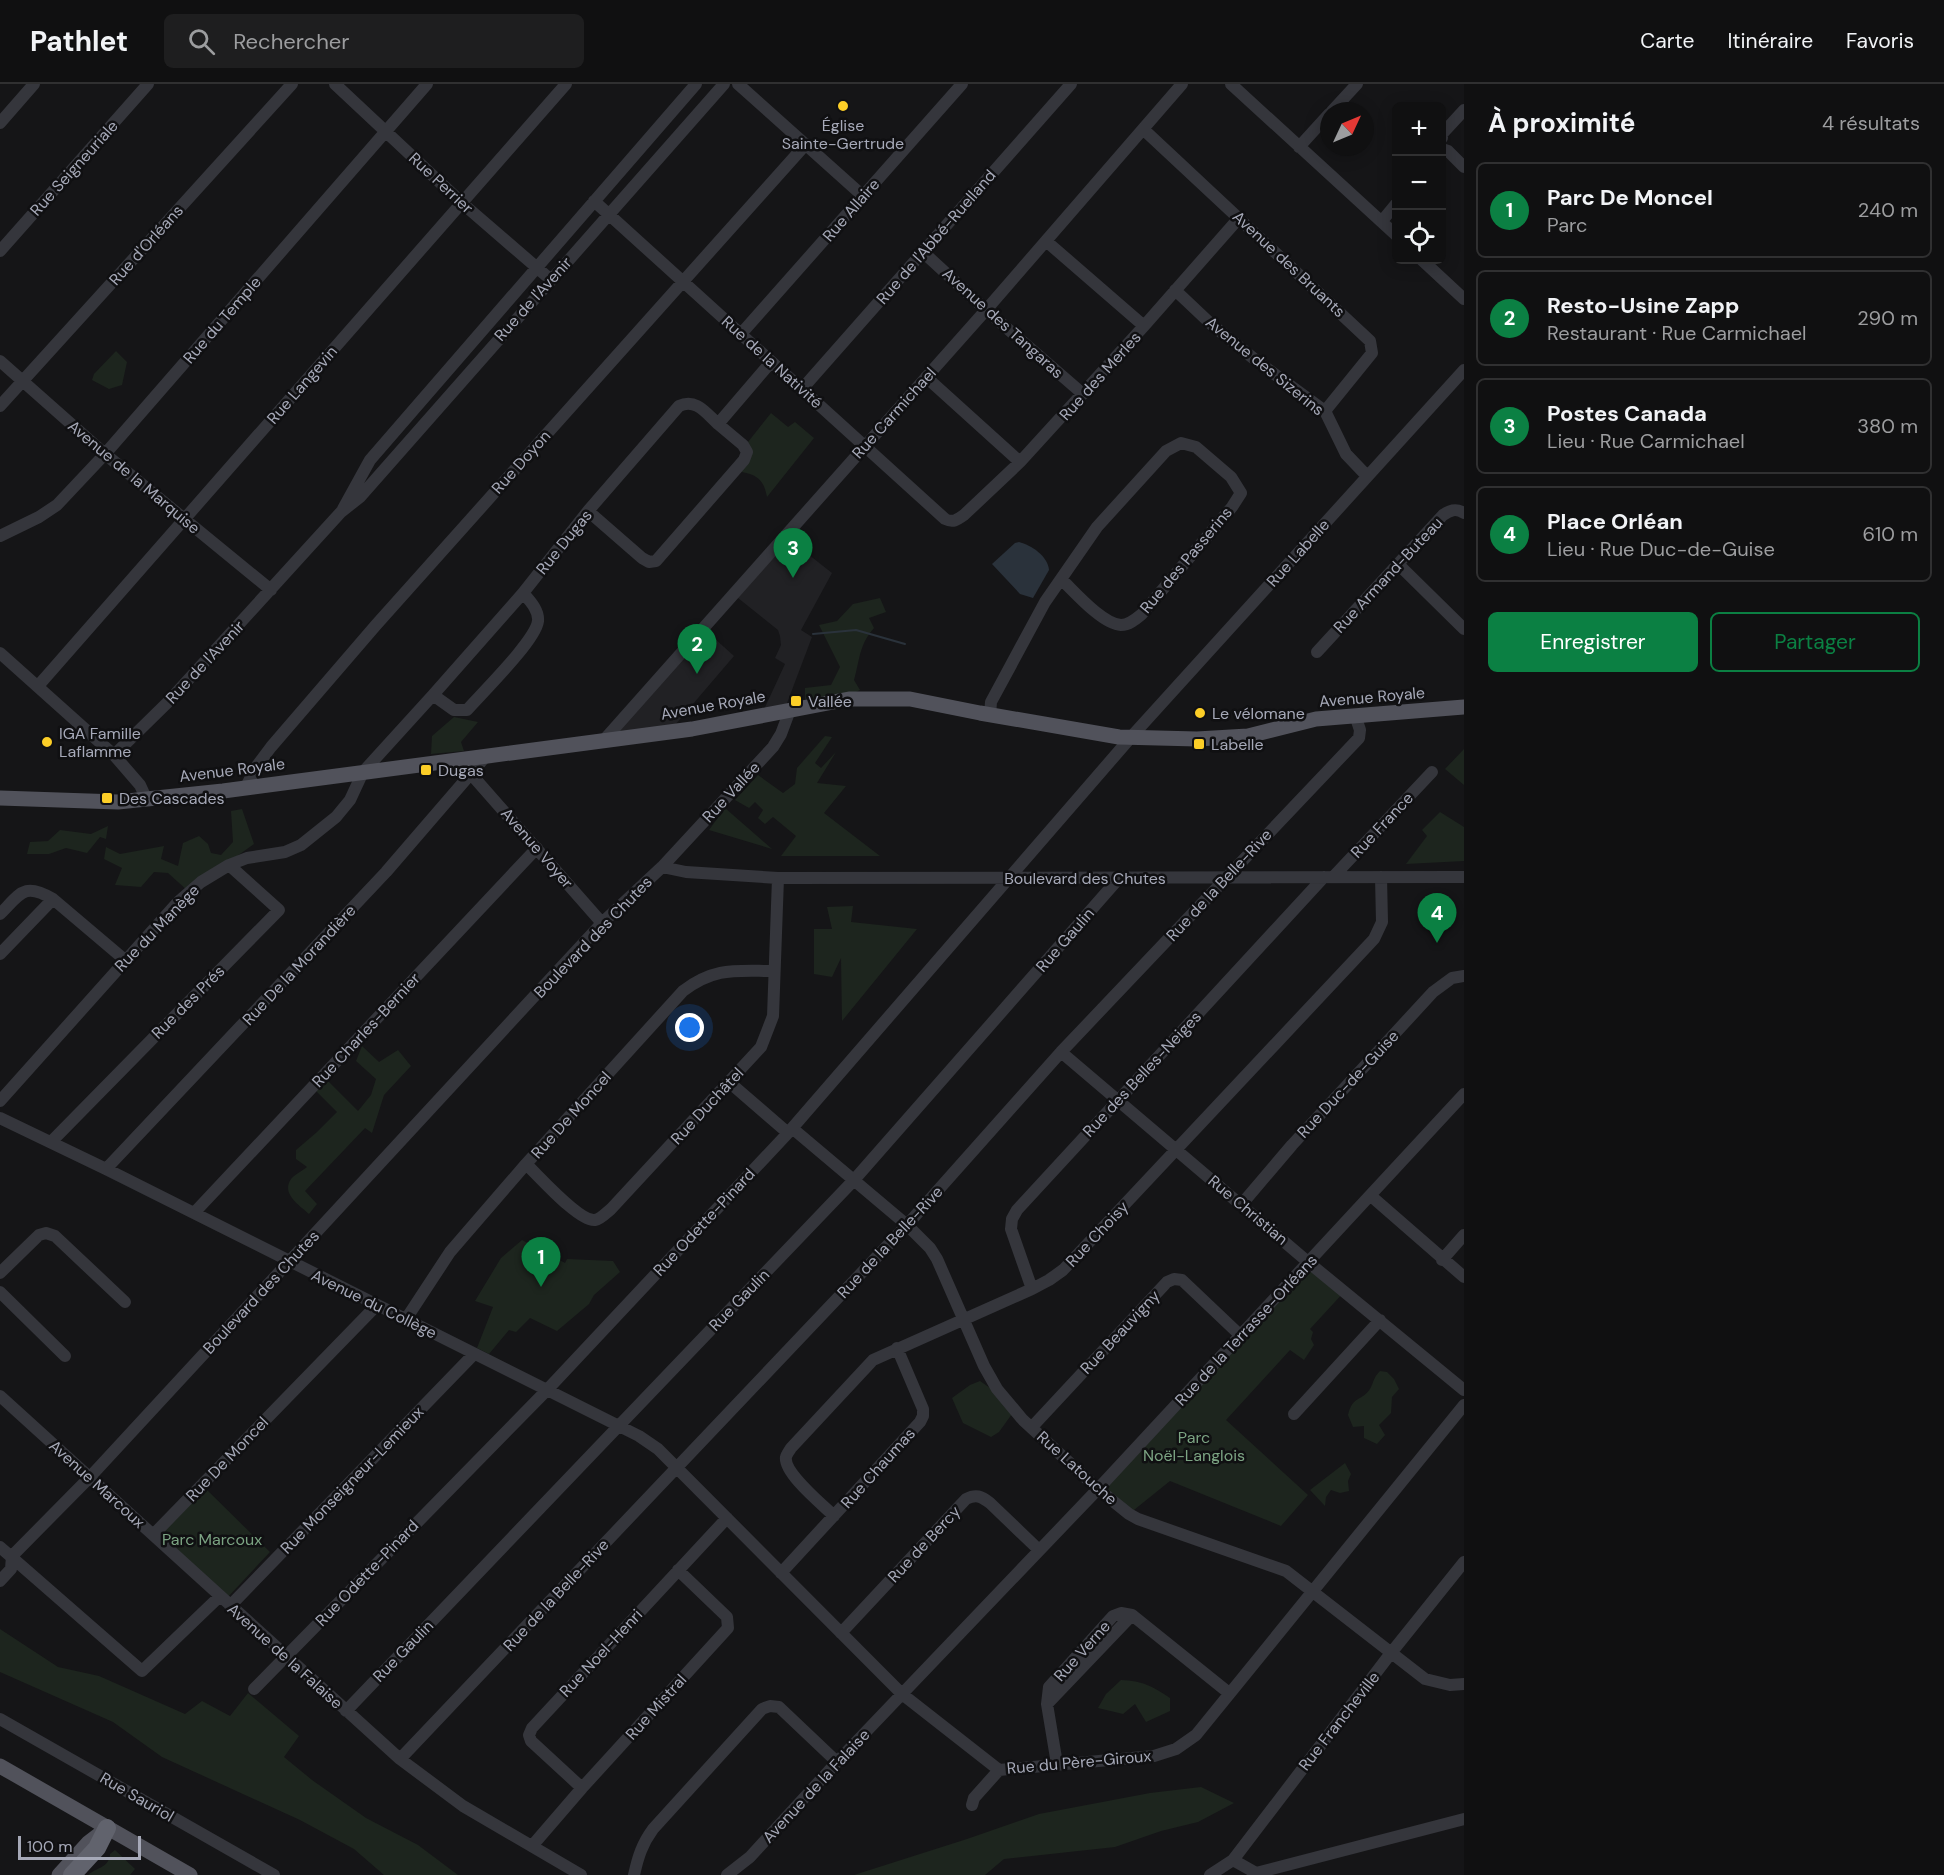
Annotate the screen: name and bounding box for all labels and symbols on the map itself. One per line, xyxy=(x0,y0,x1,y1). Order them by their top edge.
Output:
marker: Église Sainte-Gertrude xyxy=(836,99,850,113)
north arrow xyxy=(1320,102,1374,156)
place label: Église Sainte-Gertrude xyxy=(782,115,904,154)
street label: Rue Seigneuriale xyxy=(25,116,123,220)
street label: Rue Perrier xyxy=(404,148,478,218)
street label: Rue de l'Abbé-Ruelland xyxy=(872,165,1000,309)
street label: Rue Allaire xyxy=(818,174,884,246)
street label: Rue d'Orléans xyxy=(104,200,188,290)
street label: Avenue des Bruants xyxy=(1228,206,1350,322)
street label: Rue de l'Avenir xyxy=(490,252,576,346)
street label: Avenue des Tangaras xyxy=(938,263,1068,383)
street label: Rue du Temple xyxy=(178,272,266,368)
street label: Rue de la Nativité xyxy=(717,311,827,413)
street label: Avenue des Sizerins xyxy=(1201,312,1329,420)
street label: Rue des Merles xyxy=(1055,327,1145,425)
street label: Rue Langevin xyxy=(262,341,342,429)
street label: Rue Carmichael xyxy=(847,363,941,463)
street label: Avenue de la Marquise xyxy=(63,415,205,539)
street label: Rue Doyon xyxy=(487,426,555,498)
street label: Rue des Passerins xyxy=(1135,502,1237,618)
street label: Rue Dugas xyxy=(531,505,597,579)
street label: Rue Armand-Buteau xyxy=(1329,513,1447,637)
street label: Rue Labelle xyxy=(1262,515,1334,591)
pin: 3 xyxy=(774,528,812,578)
street label: Rue de l'Avenir xyxy=(161,616,249,708)
pin: 2 xyxy=(678,624,716,674)
street label: Avenue Royale xyxy=(1318,682,1426,712)
street label: Avenue Royale xyxy=(659,685,767,725)
place label: Vallée xyxy=(808,691,852,712)
marker: Vallée xyxy=(789,694,803,708)
place label: Le vélomane xyxy=(1212,703,1305,724)
marker: Le vélomane xyxy=(1193,706,1207,720)
place label: IGA Famille Laflamme xyxy=(59,723,141,762)
place label: Labelle xyxy=(1211,734,1263,755)
marker: IGA Famille Laflamme xyxy=(40,735,54,749)
marker: Labelle xyxy=(1192,737,1206,751)
street label: Avenue Royale xyxy=(178,753,286,787)
street label: Rue Vallée xyxy=(697,757,765,827)
place label: Dugas xyxy=(438,760,484,781)
marker: Dugas xyxy=(419,763,433,777)
place label: Des Cascades xyxy=(119,788,225,809)
street label: Rue France xyxy=(1346,788,1418,862)
marker: Des Cascades xyxy=(100,791,114,805)
street label: Avenue Voyer xyxy=(496,803,578,893)
street label: Rue de la Belle-Rive xyxy=(1162,824,1276,946)
street label: Boulevard des Chutes xyxy=(1004,868,1166,889)
street label: Boulevard des Chutes xyxy=(529,872,657,1002)
street label: Rue du Manège xyxy=(110,880,204,976)
pin: 4 xyxy=(1418,894,1456,943)
street label: Rue De la Morandière xyxy=(238,900,360,1030)
street label: Rue Gaulin xyxy=(1031,903,1099,977)
street label: Rue des Prés xyxy=(147,961,229,1043)
street label: Rue Charles-Bernier xyxy=(307,968,425,1092)
street label: Rue des Belles-Neiges xyxy=(1078,1007,1206,1141)
your location xyxy=(675,1013,704,1042)
street label: Rue Duc-de-Guise xyxy=(1293,1026,1403,1142)
street label: Rue Duchâtel xyxy=(666,1063,748,1149)
street label: Rue De Moncel xyxy=(526,1067,616,1163)
street label: Rue Odette-Pinard xyxy=(649,1164,759,1280)
street label: Rue Christian xyxy=(1204,1170,1292,1250)
street label: Rue de la Belle-Rive xyxy=(833,1181,947,1303)
street label: Rue Choisy xyxy=(1061,1197,1133,1271)
street label: Boulevard des Chutes xyxy=(198,1226,324,1358)
pin: 1 xyxy=(522,1238,560,1287)
street label: Rue de la Terrasse-Orléans xyxy=(1170,1250,1322,1410)
street label: Rue Gaulin xyxy=(704,1264,774,1336)
street label: Avenue du Collège xyxy=(308,1265,440,1343)
street label: Rue Beauvigny xyxy=(1076,1285,1164,1379)
street label: Rue Monseigneur-Lemieux xyxy=(276,1402,428,1558)
street label: Rue De Moncel xyxy=(181,1412,273,1506)
street label: Rue Chaumas xyxy=(836,1423,920,1513)
street label: Rue Latouche xyxy=(1032,1426,1122,1510)
park label: Parc Noël-Langlois xyxy=(1143,1427,1245,1466)
street label: Avenue Marcoux xyxy=(45,1435,149,1533)
street label: Rue de Bercy xyxy=(883,1501,965,1587)
street label: Rue Odette-Pinard xyxy=(311,1515,423,1631)
park label: Parc Marcoux xyxy=(162,1529,262,1550)
street label: Rue de la Belle-Rive xyxy=(499,1534,613,1656)
street label: Avenue de la Falaise xyxy=(223,1599,347,1713)
street label: Rue Noel-Henri xyxy=(555,1605,647,1701)
street label: Rue Gaulin xyxy=(368,1615,438,1687)
street label: Rue Verne xyxy=(1049,1616,1115,1686)
street label: Rue Francheville xyxy=(1294,1667,1384,1775)
street label: Rue Mistral xyxy=(621,1670,691,1744)
street label: Avenue de la Falaise xyxy=(758,1725,874,1847)
street label: Rue du Père-Giroux xyxy=(1006,1745,1152,1779)
street label: Rue Sauriol xyxy=(96,1767,178,1827)
scale bar xyxy=(18,1833,141,1860)

